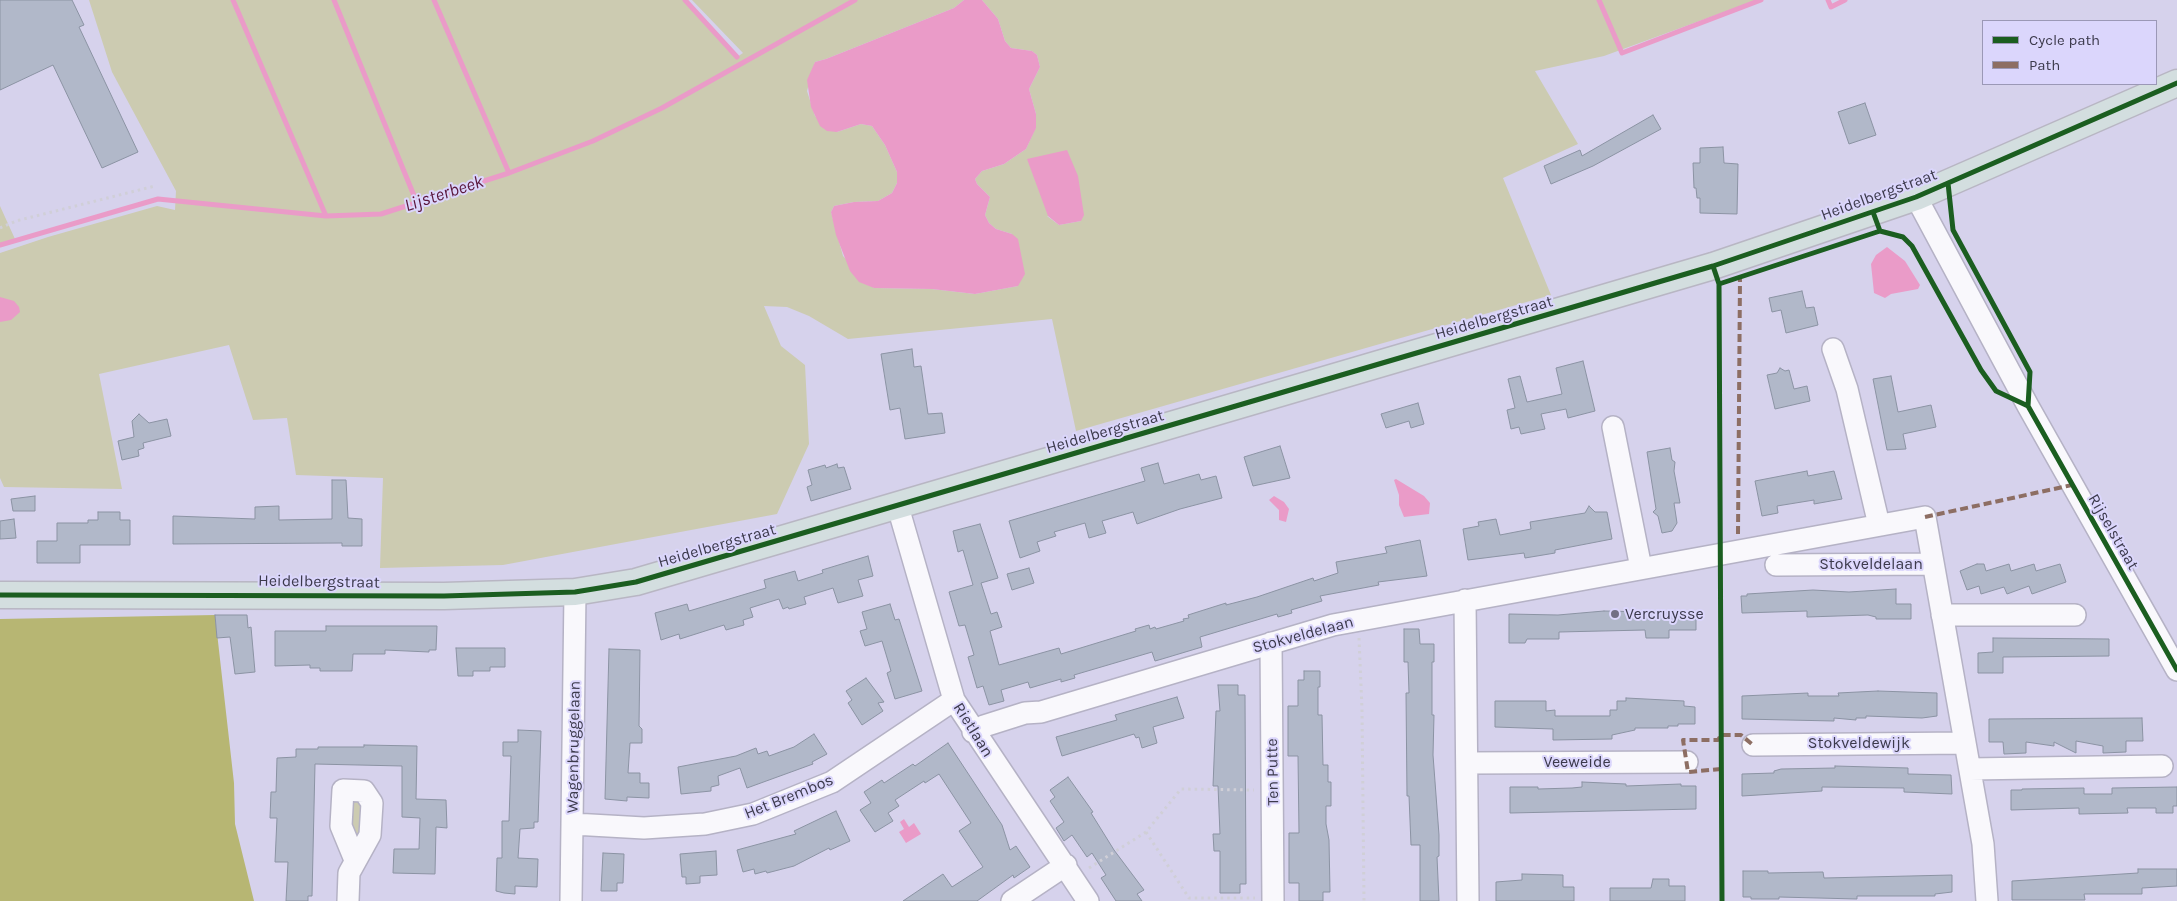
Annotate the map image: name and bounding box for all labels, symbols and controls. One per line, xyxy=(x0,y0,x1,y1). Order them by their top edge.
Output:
legend xyxy=(1982,20,2157,85)
text: Cycle path xyxy=(2029,31,2100,49)
text: Path xyxy=(2029,56,2060,74)
street label: Heidelbergstraat xyxy=(1818,165,1940,225)
water label: Lijsterbeek xyxy=(402,171,486,217)
street label: Heidelbergstraat xyxy=(1433,292,1555,344)
street label: Heidelbergstraat xyxy=(1044,406,1166,458)
street label: Rijselstraat xyxy=(2084,491,2142,573)
street label: Heidelbergstraat xyxy=(656,520,778,572)
street label: Stokveldelaan xyxy=(1819,554,1923,574)
street label: Heidelbergstraat xyxy=(258,571,380,593)
place label: Vercruysse xyxy=(1625,604,1704,624)
marker: Vercruysse xyxy=(1609,608,1621,620)
street label: Stokveldelaan xyxy=(1250,612,1356,658)
street label: Wagenbruggelaan xyxy=(563,681,585,813)
street label: Rietlaan xyxy=(949,699,997,761)
street label: Stokveldewijk xyxy=(1808,733,1910,753)
street label: Ten Putte xyxy=(1263,738,1283,806)
street label: Veeweide xyxy=(1543,752,1611,772)
street label: Het Brembos xyxy=(742,770,836,824)

